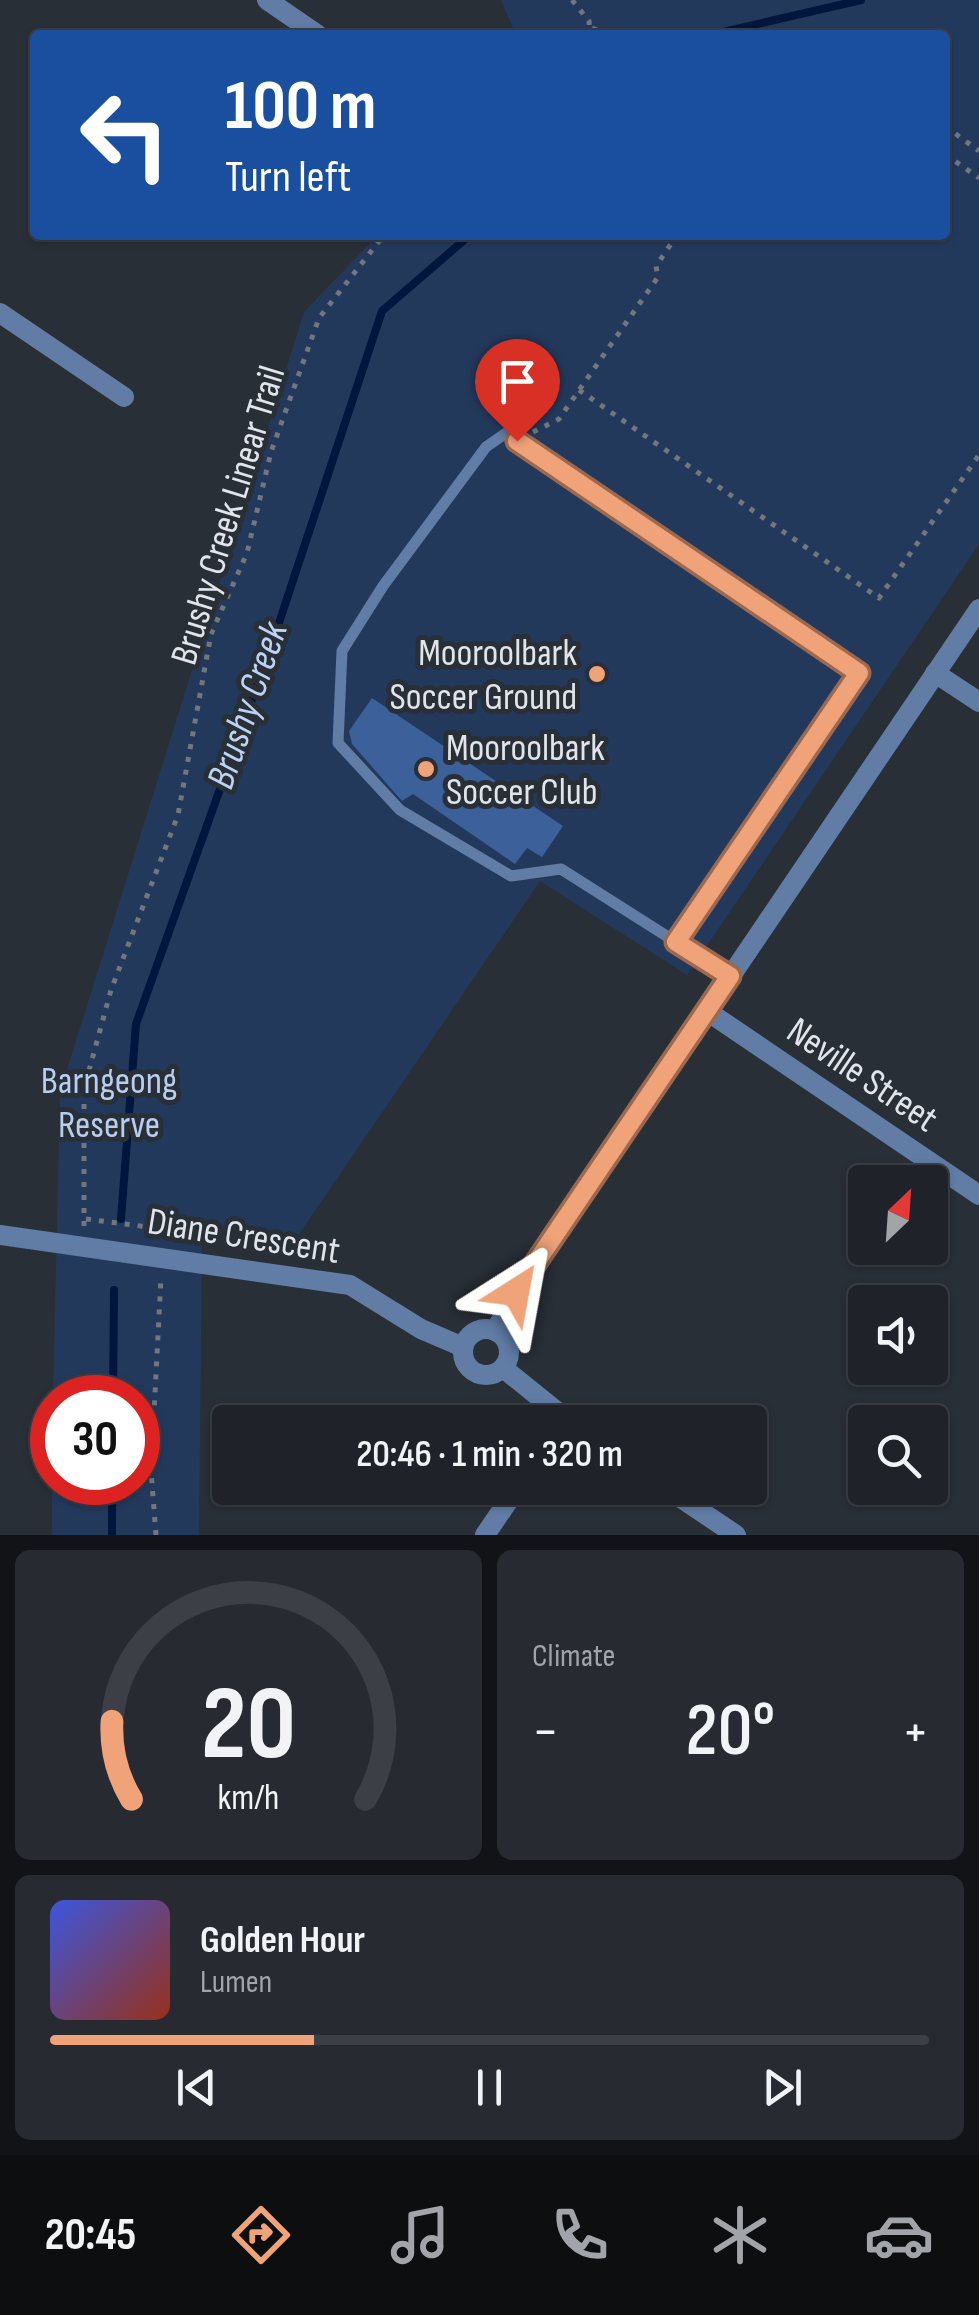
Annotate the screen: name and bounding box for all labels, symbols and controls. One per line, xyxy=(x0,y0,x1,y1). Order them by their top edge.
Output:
text: 100 m xyxy=(225,65,376,149)
icon: left xyxy=(60,70,190,200)
text: Turn left xyxy=(225,150,351,205)
pin xyxy=(475,339,560,442)
icon: arrive xyxy=(490,354,545,409)
street label: Brushy Creek Linear Trail xyxy=(162,361,295,670)
water label: Brushy Creek xyxy=(197,615,299,795)
place label: Mooroolbark Soccer Ground xyxy=(390,631,577,720)
marker: Mooroolbark Soccer Ground xyxy=(586,663,608,685)
place label: Mooroolbark Soccer Club xyxy=(446,726,605,815)
marker: Mooroolbark Soccer Club xyxy=(415,758,437,780)
street label: Neville Street xyxy=(778,1009,946,1142)
park label: Barngeong Reserve xyxy=(41,1059,177,1148)
north arrow xyxy=(848,1165,948,1265)
map controls xyxy=(848,1165,948,1505)
street label: Diane Crescent xyxy=(144,1199,343,1274)
position arrow xyxy=(464,1240,568,1344)
button: sound xyxy=(848,1285,948,1385)
speed limit sign: 30 xyxy=(30,1375,160,1505)
button: search xyxy=(848,1405,948,1505)
text: 20:46 · 1 min · 320 m xyxy=(356,1432,623,1477)
text: Climate xyxy=(532,1637,615,1676)
text: 20 xyxy=(201,1663,296,1788)
text: 20° xyxy=(686,1686,775,1777)
text: − xyxy=(532,1699,559,1766)
text: + xyxy=(902,1699,929,1766)
text: km/h xyxy=(218,1777,279,1820)
text: Golden Hour xyxy=(200,1918,365,1963)
text: Lumen xyxy=(200,1963,272,2002)
icon: previous xyxy=(169,2060,224,2115)
icon: pause xyxy=(462,2060,517,2115)
icon: next xyxy=(755,2060,810,2115)
icon: directions xyxy=(226,2200,296,2270)
icon: music xyxy=(385,2200,455,2270)
icon: phone xyxy=(545,2200,615,2270)
icon: climate xyxy=(705,2200,775,2270)
icon: car xyxy=(864,2200,934,2270)
text: 20:45 xyxy=(45,2208,136,2263)

